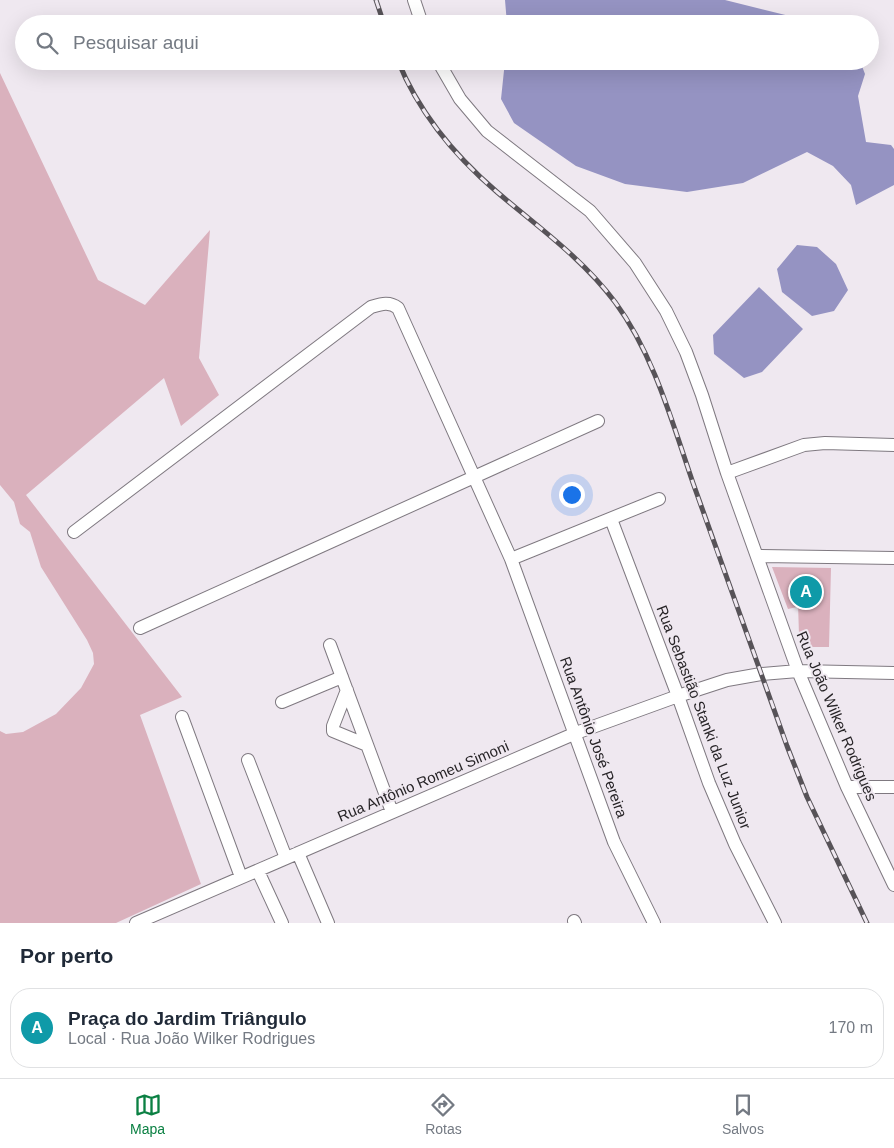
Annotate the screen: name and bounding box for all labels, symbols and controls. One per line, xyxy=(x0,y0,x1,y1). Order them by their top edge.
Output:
search box xyxy=(15,15,879,70)
icon: search xyxy=(33,29,61,57)
text: Pesquisar aqui xyxy=(73,32,199,53)
your location xyxy=(559,482,585,508)
pin: A xyxy=(790,573,822,611)
street label: Rua Sebastião Stanki da Luz Junior xyxy=(653,603,755,831)
street label: Rua João Wilker Rodrigues xyxy=(794,629,880,803)
street label: Rua Antônio José Pereira xyxy=(557,654,631,820)
street label: Rua Antônio Romeu Simoni xyxy=(335,737,511,825)
text: Por perto xyxy=(20,944,113,967)
text: Praça do Jardim Triângulo xyxy=(68,1008,307,1029)
text: A xyxy=(31,1019,43,1036)
text: 170 m xyxy=(829,1019,873,1036)
text: Local · Rua João Wilker Rodrigues xyxy=(68,1030,315,1047)
tab: Mapa xyxy=(130,1091,165,1137)
tab: Rotas xyxy=(425,1091,462,1137)
tab: Salvos xyxy=(722,1091,764,1137)

